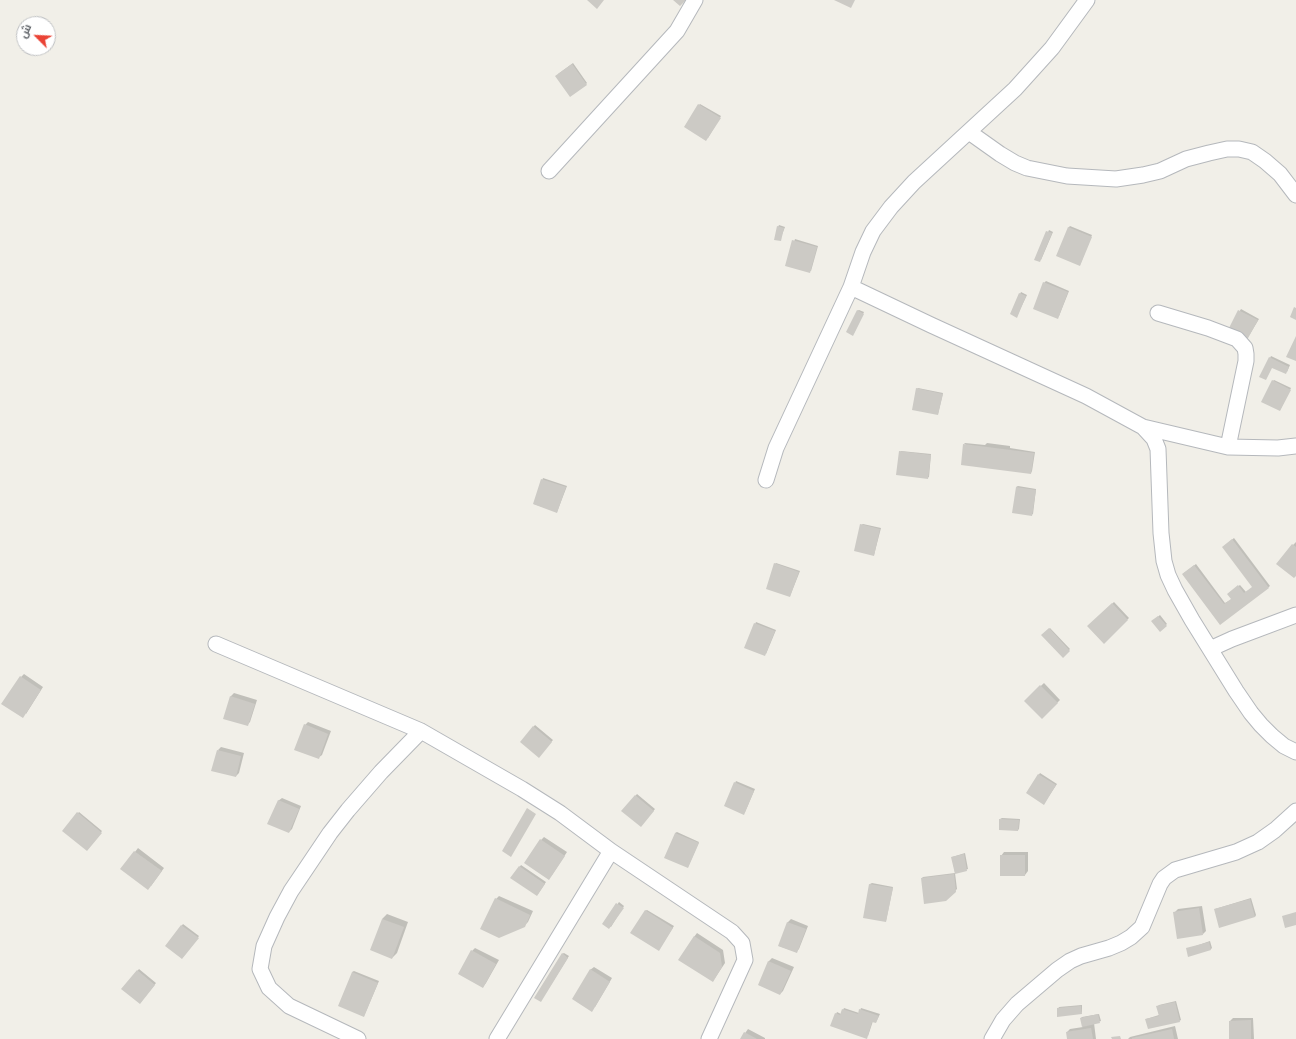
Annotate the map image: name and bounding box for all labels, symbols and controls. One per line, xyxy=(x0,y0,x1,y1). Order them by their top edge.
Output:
north arrow xyxy=(16,16,56,56)
text: ش xyxy=(17,22,34,40)

